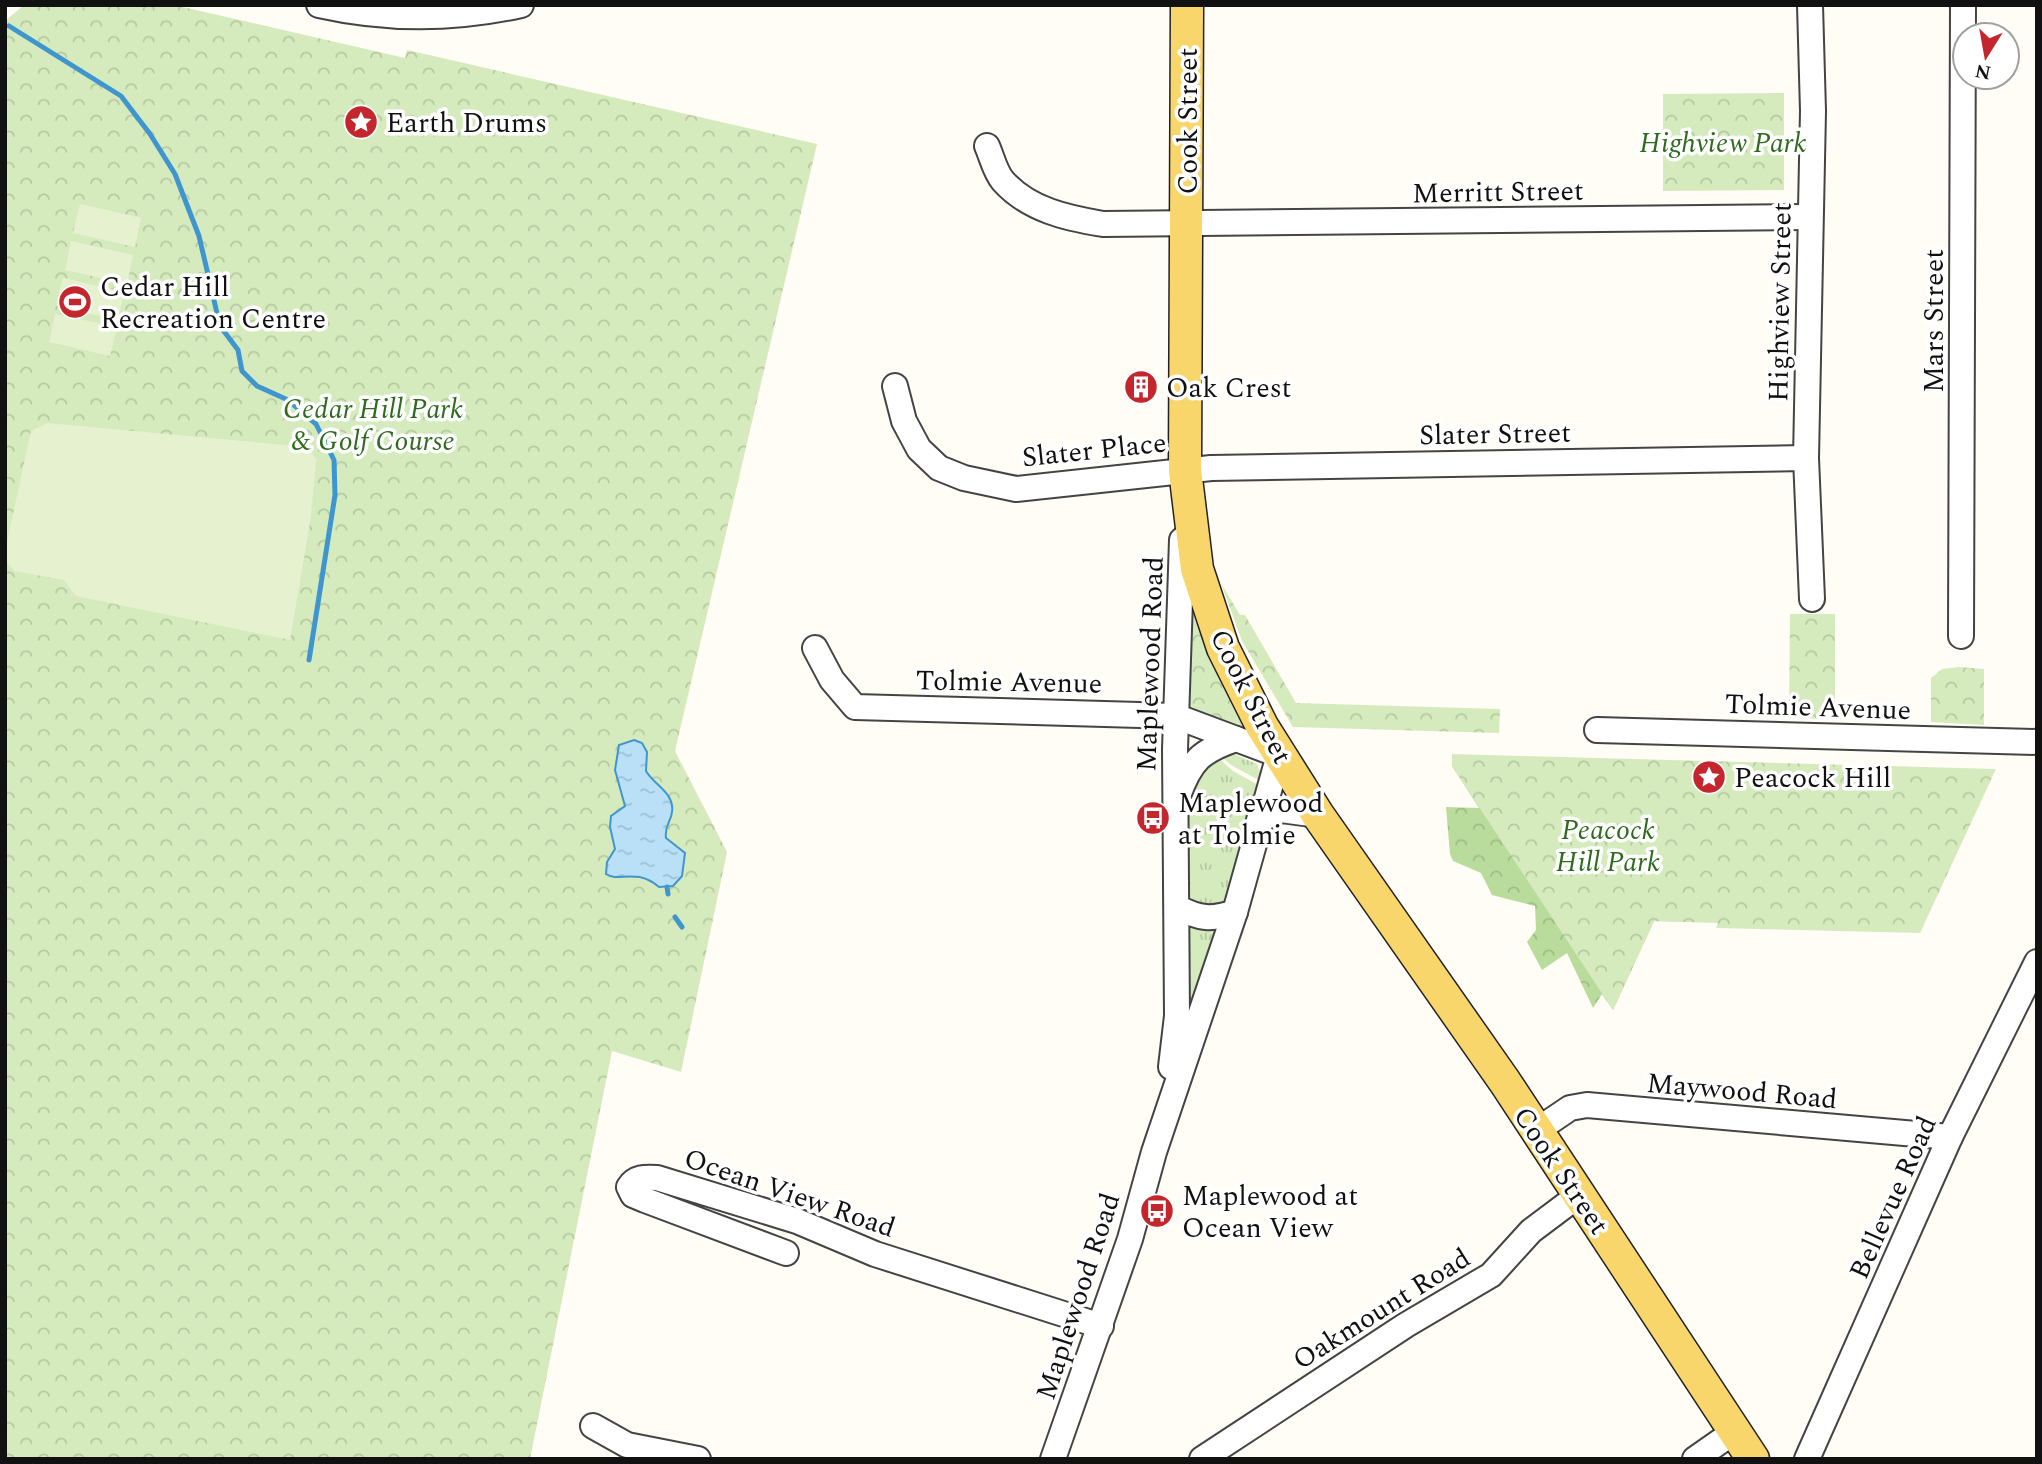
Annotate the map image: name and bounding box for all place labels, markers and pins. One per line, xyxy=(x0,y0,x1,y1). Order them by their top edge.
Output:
place label: Earth Drums xyxy=(386,102,547,145)
place icon: Earth Drums xyxy=(342,103,380,141)
place label: Cedar Hill Recreation Centre xyxy=(100,266,326,341)
sports icon: Cedar Hill Recreation Centre xyxy=(56,283,94,321)
place label: Oak Crest xyxy=(1166,367,1292,410)
building icon: Oak Crest xyxy=(1122,368,1160,406)
place label: Peacock Hill xyxy=(1734,757,1891,800)
place icon: Peacock Hill xyxy=(1690,758,1728,796)
place label: Maplewood at Tolmie xyxy=(1178,782,1323,857)
bus stop icon: Maplewood at Tolmie xyxy=(1134,799,1172,837)
place label: Maplewood at Ocean View xyxy=(1182,1175,1358,1250)
bus stop icon: Maplewood at Ocean View xyxy=(1138,1192,1176,1230)

